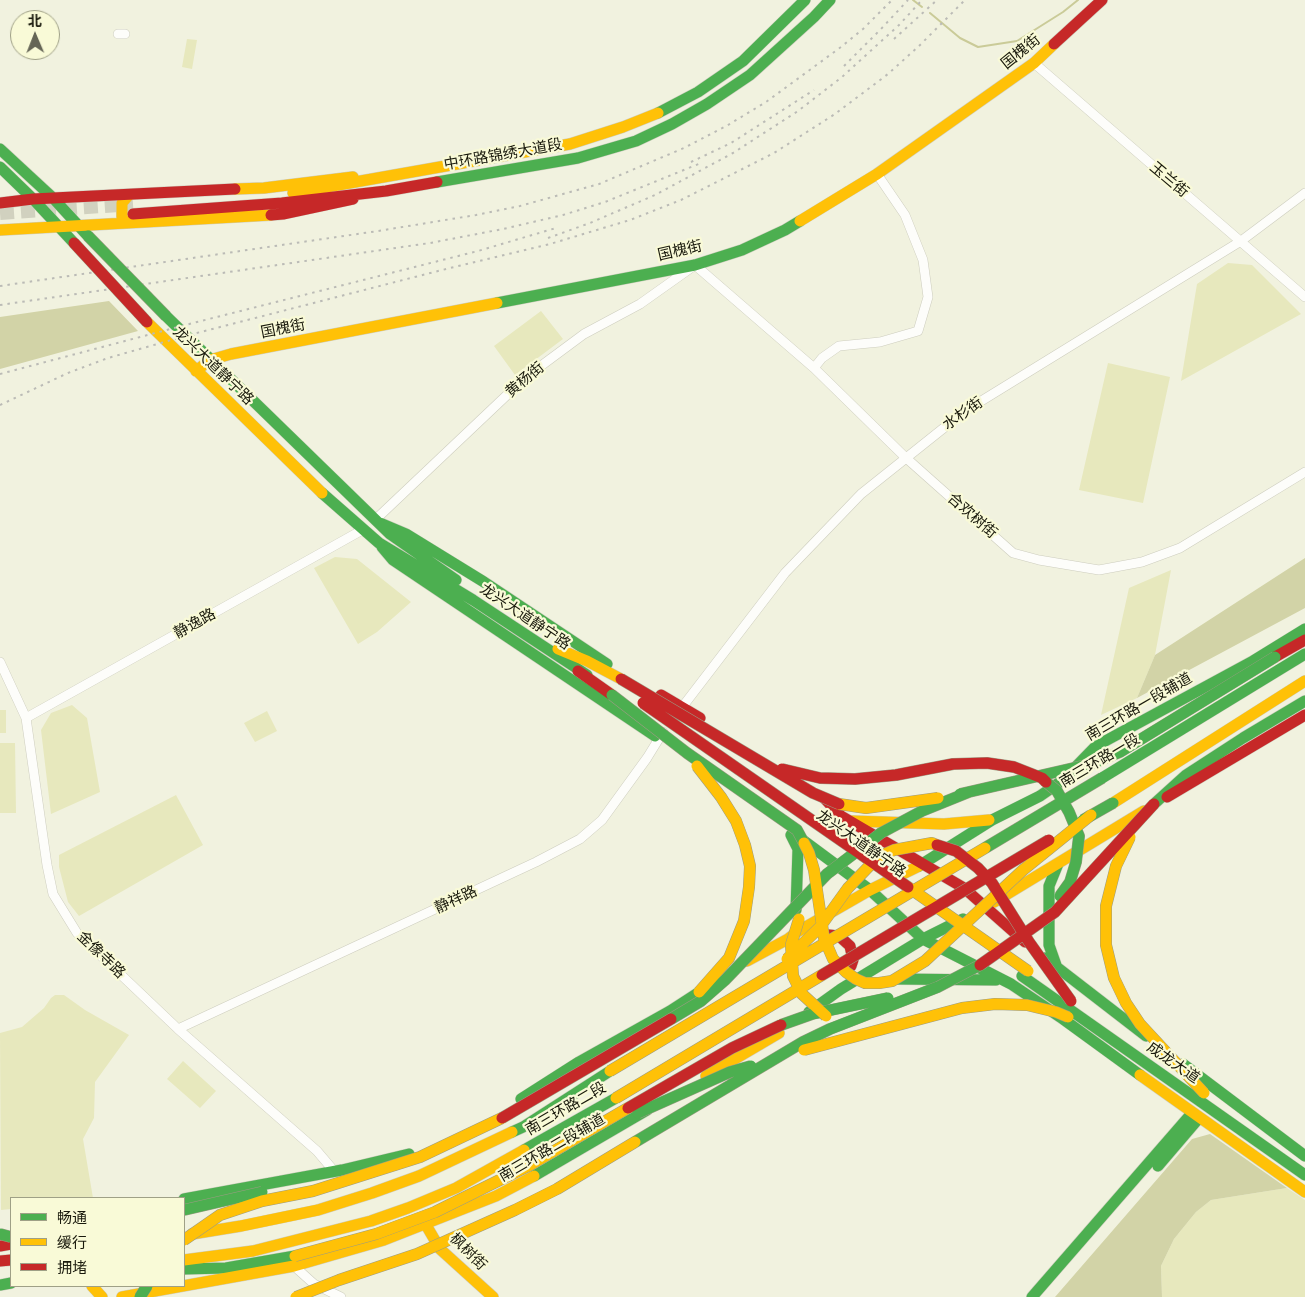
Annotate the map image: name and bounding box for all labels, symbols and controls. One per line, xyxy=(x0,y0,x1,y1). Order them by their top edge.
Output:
north arrow xyxy=(10,10,60,60)
text: 北 xyxy=(28,11,42,30)
street label: 国槐街 xyxy=(998,31,1044,73)
street label: 中环路锦绣大道段 xyxy=(442,136,564,174)
street label: 玉兰街 xyxy=(1146,159,1192,201)
street label: 国槐街 xyxy=(656,237,704,265)
street label: 国槐街 xyxy=(259,316,307,342)
street label: 龙兴大道静宁路 xyxy=(169,323,257,409)
street label: 黄杨街 xyxy=(502,359,548,401)
street label: 水杉街 xyxy=(939,394,987,434)
street label: 合欢树街 xyxy=(943,490,1001,542)
street label: 龙兴大道静宁路 xyxy=(476,580,574,654)
street label: 静逸路 xyxy=(171,605,219,643)
street label: 南三环路一段辅道 xyxy=(1083,669,1195,745)
street label: 南三环路一段 xyxy=(1057,730,1143,792)
street label: 龙兴大道静宁路 xyxy=(813,807,909,881)
street label: 静祥路 xyxy=(432,882,480,918)
street label: 金像寺路 xyxy=(73,928,129,982)
street label: 成龙大道 xyxy=(1143,1038,1203,1088)
street label: 南三环路二段 xyxy=(523,1079,609,1139)
street label: 南三环路二段辅道 xyxy=(496,1110,608,1186)
legend xyxy=(10,1197,185,1287)
text: 畅通 xyxy=(57,1207,87,1228)
street label: 枫树街 xyxy=(446,1230,490,1274)
text: 缓行 xyxy=(57,1232,87,1253)
text: 拥堵 xyxy=(57,1257,87,1278)

